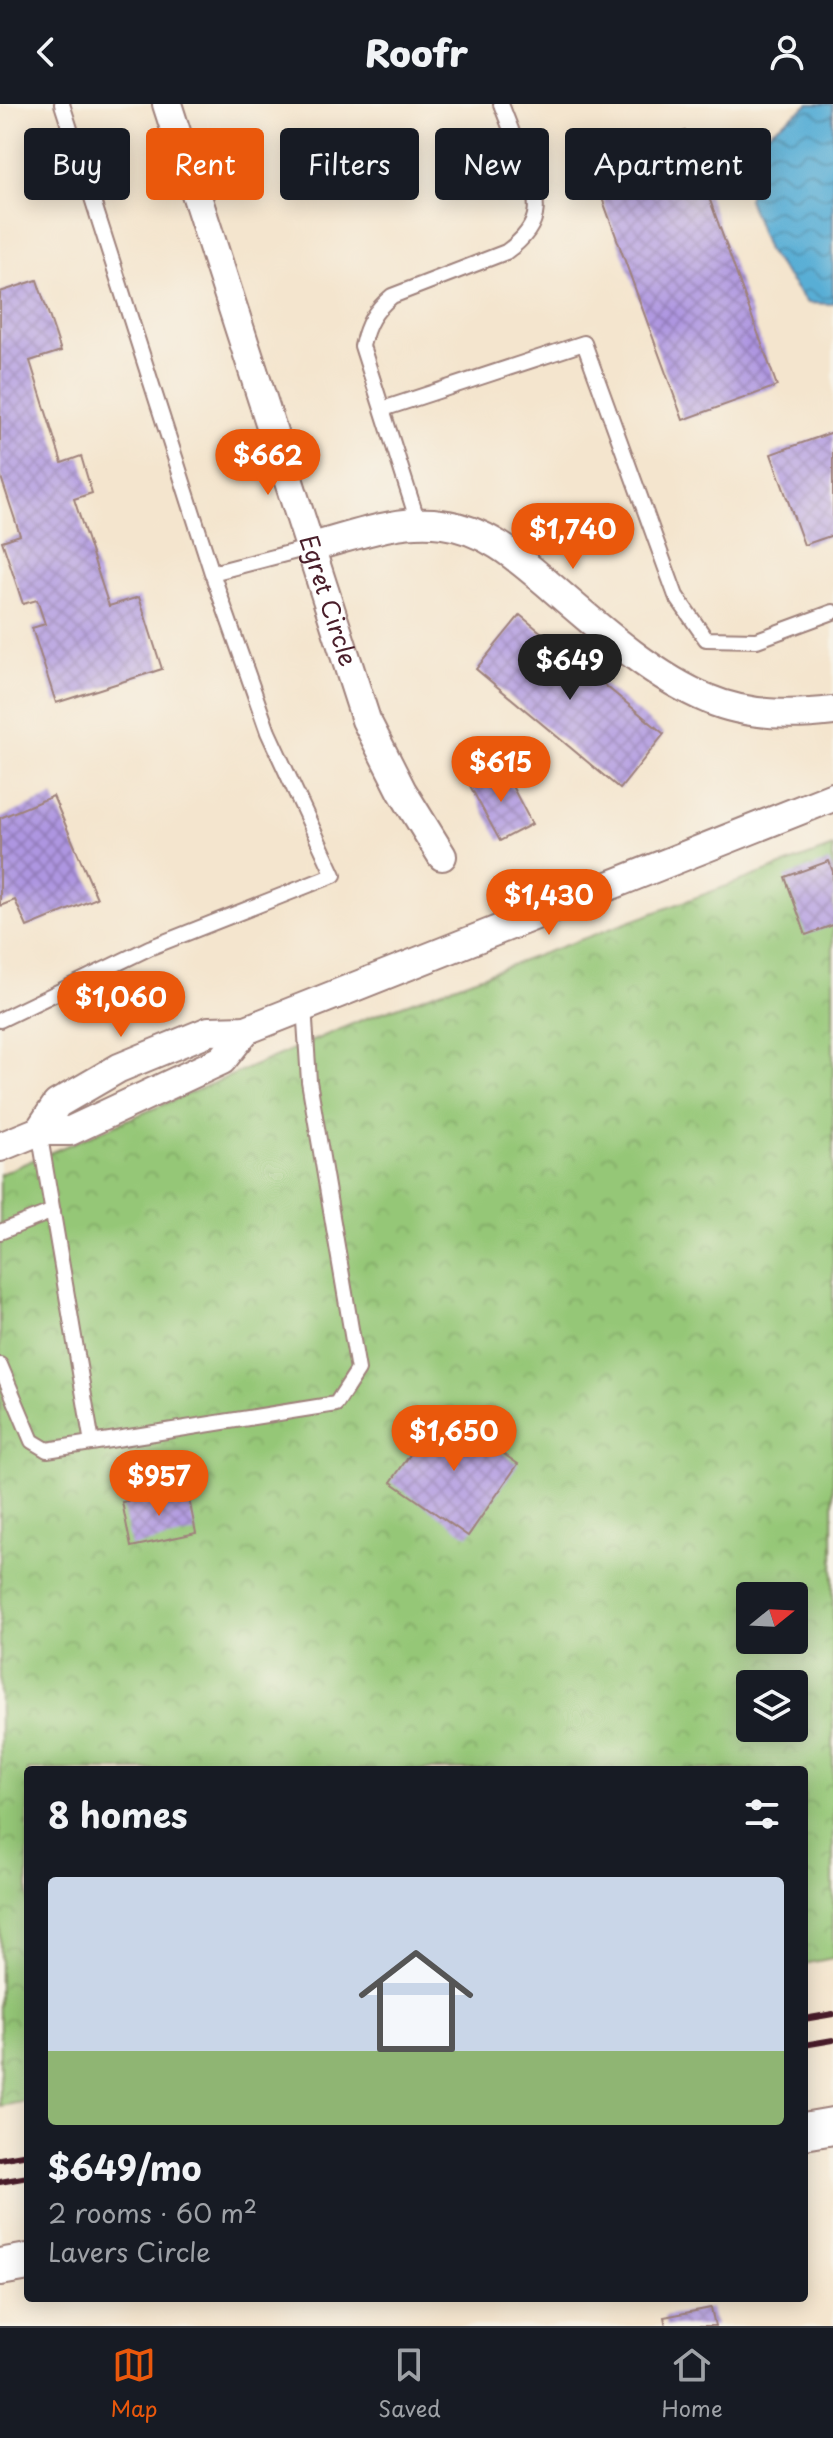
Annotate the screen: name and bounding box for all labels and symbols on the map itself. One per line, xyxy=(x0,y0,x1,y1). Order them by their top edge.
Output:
pin: $662 xyxy=(221,429,315,497)
pin: $1,740 xyxy=(508,503,638,571)
street label: Egret Circle xyxy=(291,530,367,671)
pin: $649 xyxy=(523,634,617,702)
pin: $615 xyxy=(454,736,548,804)
pin: $1,430 xyxy=(484,869,614,937)
pin: $1,060 xyxy=(56,971,186,1039)
pin: $1,650 xyxy=(389,1405,519,1473)
pin: $957 xyxy=(112,1450,206,1518)
north arrow xyxy=(736,1582,808,1654)

